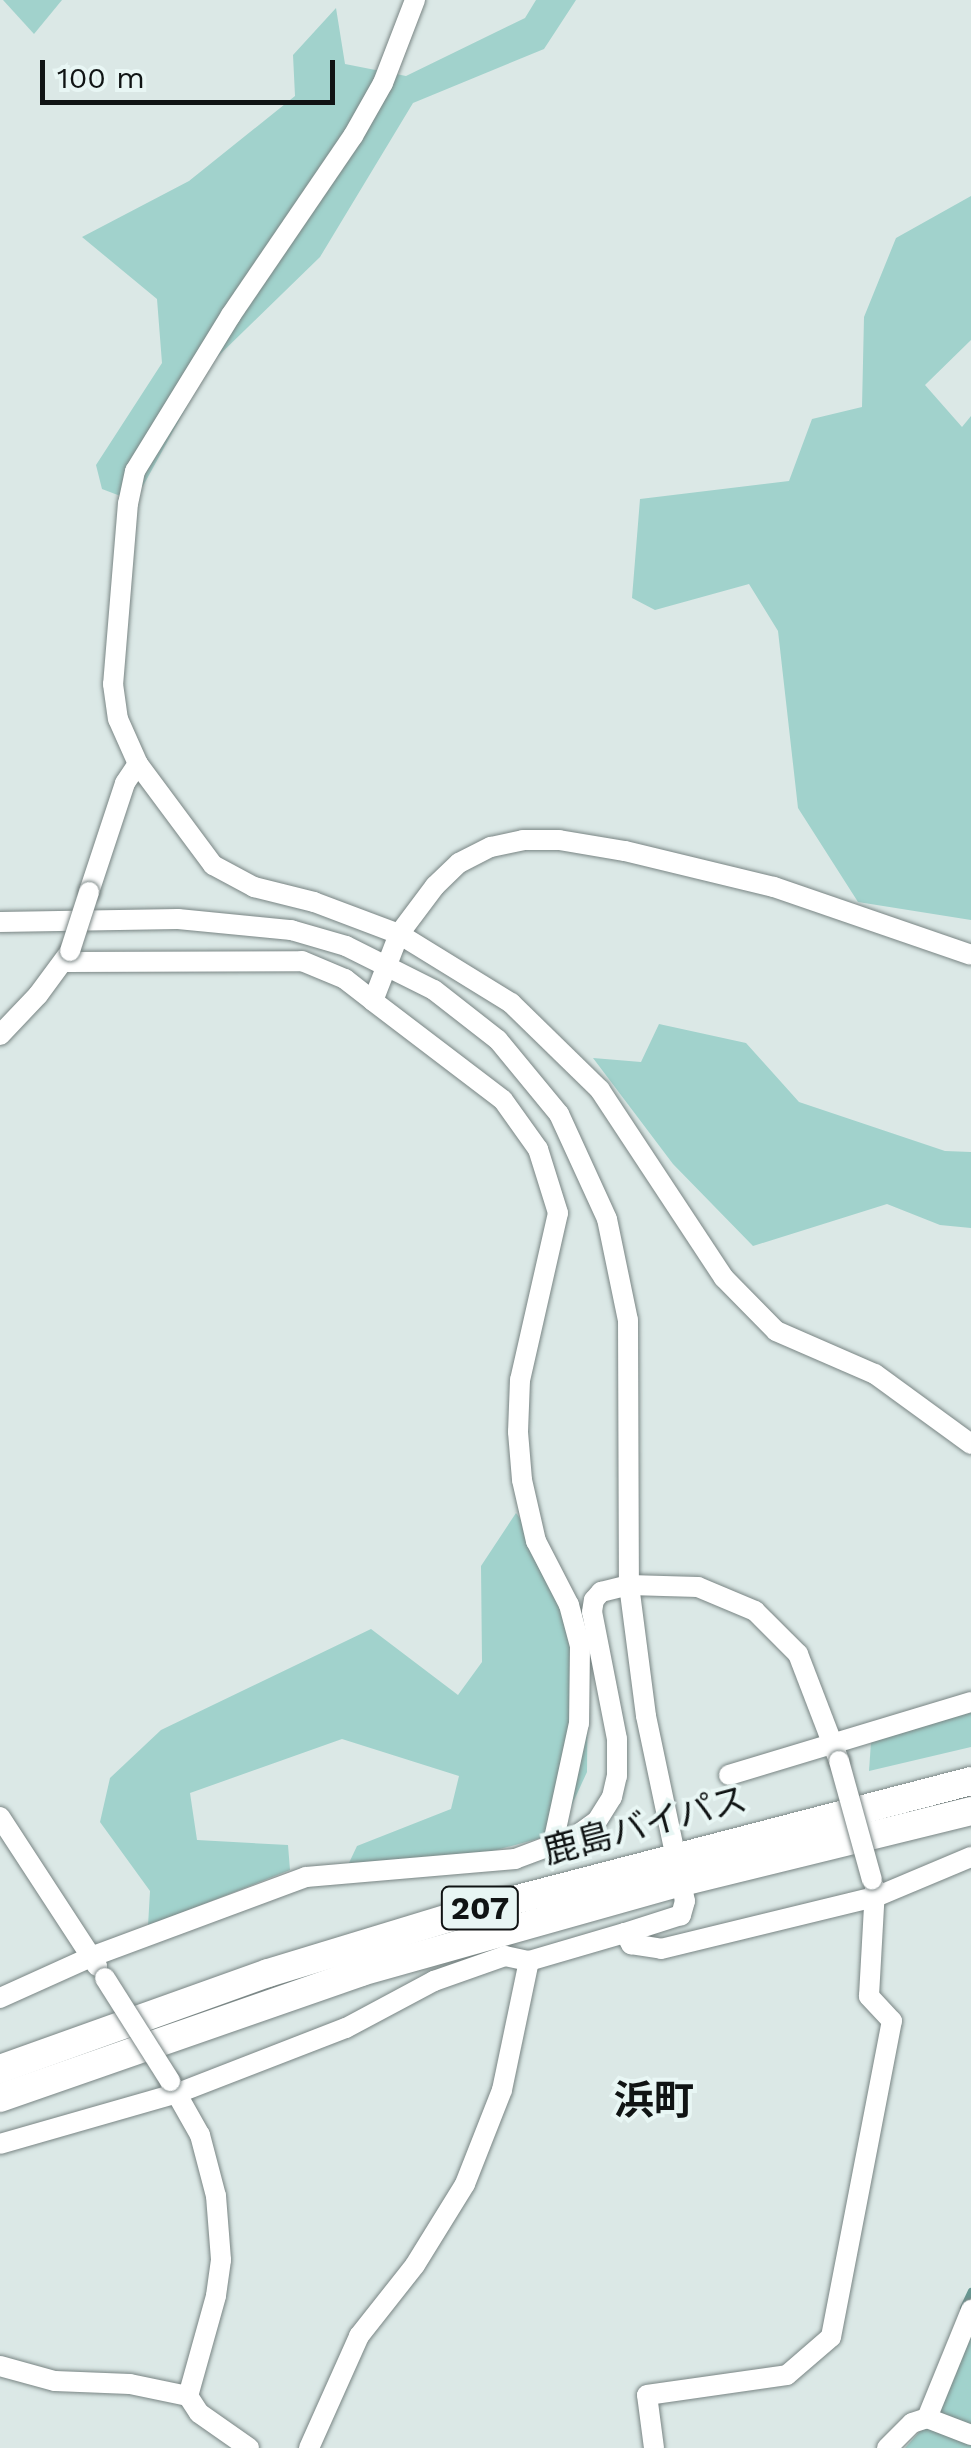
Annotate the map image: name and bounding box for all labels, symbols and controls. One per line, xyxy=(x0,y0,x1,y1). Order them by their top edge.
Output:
scale bar xyxy=(45,40,340,102)
text: 100 m xyxy=(57,60,145,95)
street label: 鹿島バイパス xyxy=(538,1778,752,1872)
road number: 207 xyxy=(440,1881,520,1935)
district label: 浜町 xyxy=(614,2077,694,2125)

